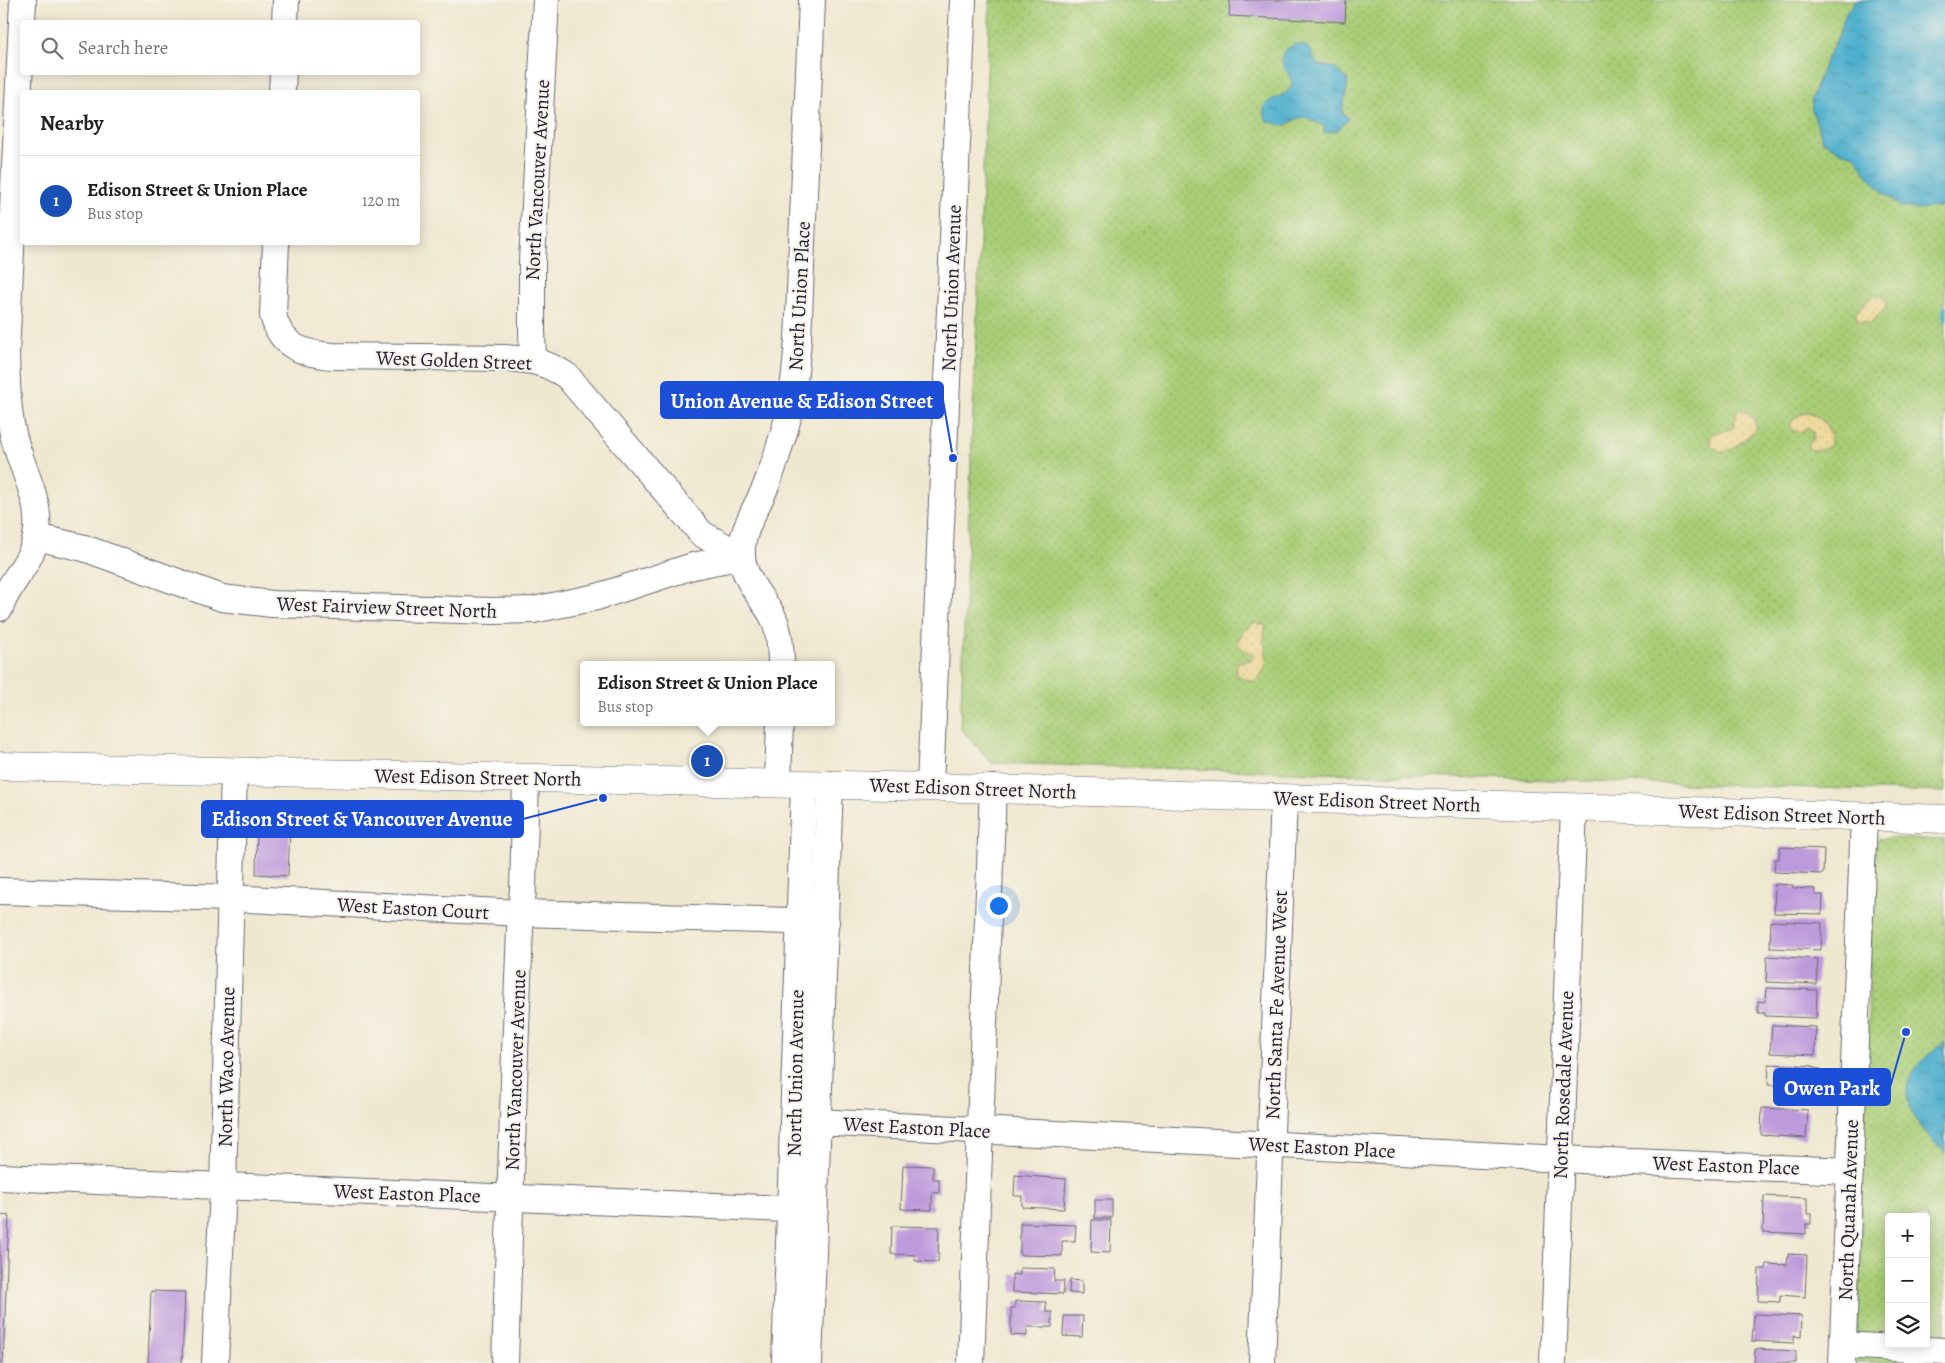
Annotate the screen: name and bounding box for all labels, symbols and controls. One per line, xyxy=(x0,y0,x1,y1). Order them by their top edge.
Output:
search box xyxy=(20,20,420,75)
icon: search xyxy=(38,34,66,62)
text: Search here xyxy=(78,35,168,61)
street label: North Vancouver Avenue xyxy=(519,79,556,281)
text: Nearby xyxy=(40,109,103,137)
text: Edison Street & Union Place xyxy=(87,177,308,203)
text: 1 xyxy=(53,190,59,212)
text: 120 m xyxy=(362,190,400,212)
text: Bus stop xyxy=(87,203,143,225)
street label: North Union Avenue xyxy=(935,204,968,372)
street label: North Union Place xyxy=(782,220,817,372)
street label: West Golden Street xyxy=(374,344,533,377)
callout: Union Avenue & Edison Street xyxy=(661,382,943,418)
text: Union Avenue & Edison Street xyxy=(671,387,933,415)
street label: West Fairview Street North xyxy=(275,590,498,625)
popup xyxy=(580,661,835,726)
text: Edison Street & Union Place xyxy=(597,670,818,696)
text: Bus stop xyxy=(597,696,653,718)
pin: 1 xyxy=(691,742,723,780)
street label: West Edison Street North xyxy=(373,762,582,793)
street label: West Edison Street North xyxy=(868,771,1077,806)
street label: West Edison Street North xyxy=(1272,784,1481,819)
street label: West Edison Street North xyxy=(1677,797,1886,832)
callout: Edison Street & Vancouver Avenue xyxy=(202,801,523,837)
text: Edison Street & Vancouver Avenue xyxy=(212,805,513,833)
street label: North Santa Fe Avenue West xyxy=(1259,889,1294,1120)
street label: West Easton Court xyxy=(335,891,490,926)
your location xyxy=(986,893,1012,919)
street label: North Vancouver Avenue xyxy=(498,969,533,1171)
street label: North Waco Avenue xyxy=(212,986,241,1148)
street label: North Union Avenue xyxy=(781,989,810,1157)
street label: North Rosedale Avenue xyxy=(1547,990,1580,1180)
callout: Owen Park xyxy=(1774,1069,1890,1105)
text: Owen Park xyxy=(1784,1074,1880,1102)
street label: West Easton Place xyxy=(842,1110,991,1145)
street label: North Quanah Avenue xyxy=(1832,1119,1865,1301)
street label: West Easton Place xyxy=(1247,1130,1396,1165)
street label: West Easton Place xyxy=(1651,1149,1800,1182)
street label: West Easton Place xyxy=(332,1177,481,1210)
map controls xyxy=(1885,1213,1930,1348)
button: + xyxy=(1885,1213,1930,1258)
button: − xyxy=(1885,1258,1930,1303)
button: layers xyxy=(1885,1303,1930,1348)

